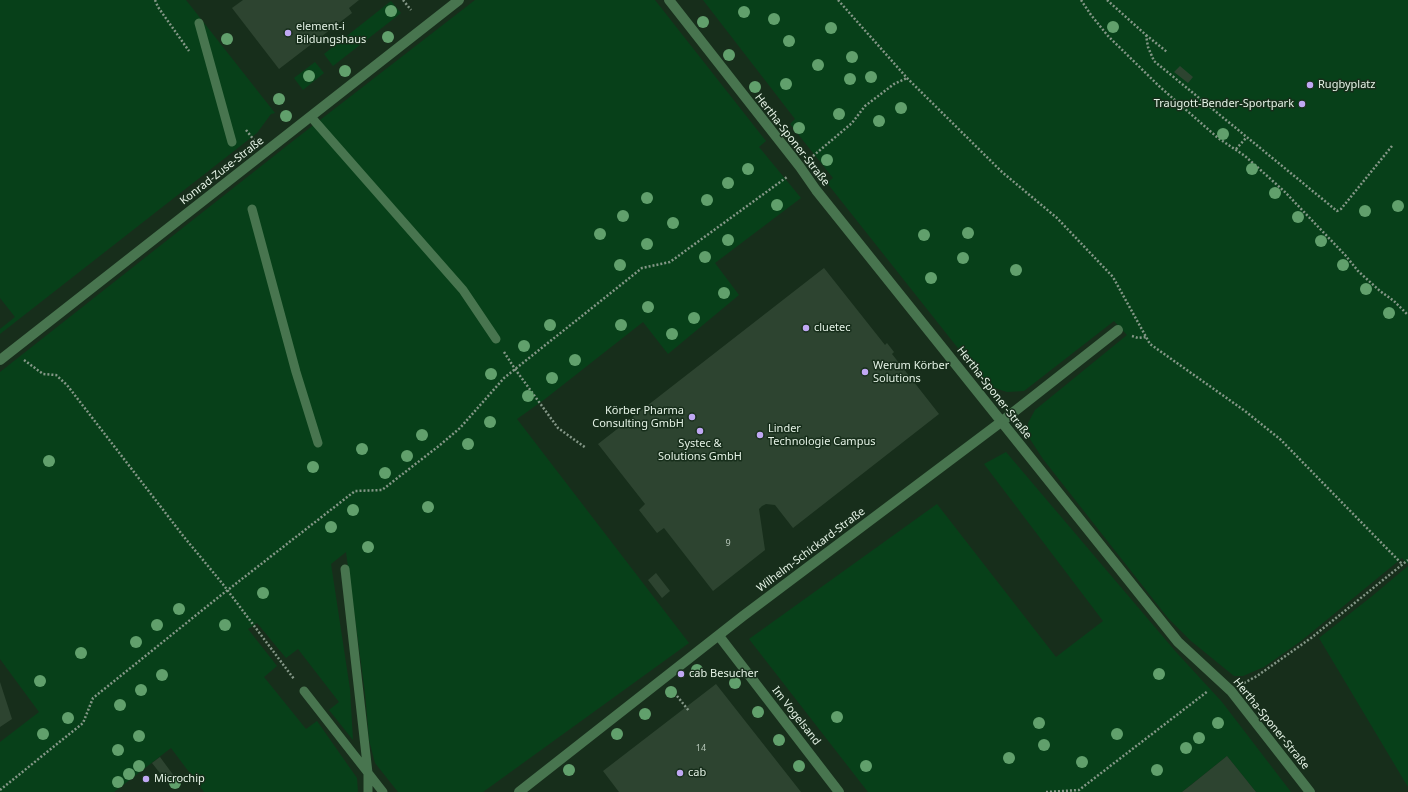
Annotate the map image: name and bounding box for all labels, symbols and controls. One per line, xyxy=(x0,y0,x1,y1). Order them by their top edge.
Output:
place label: element-i Bildungshaus xyxy=(296,20,366,46)
marker: element-i Bildungshaus xyxy=(283,28,293,38)
place label: Rugbyplatz xyxy=(1318,78,1375,92)
marker: Rugbyplatz xyxy=(1305,80,1315,90)
street label: Hertha-Sponer-Straße xyxy=(752,91,832,189)
place label: Traugott-Bender-Sportpark xyxy=(1154,97,1294,111)
marker: Traugott-Bender-Sportpark xyxy=(1297,99,1307,109)
street label: Konrad-Zuse-Straße xyxy=(177,134,267,208)
place label: cluetec xyxy=(814,321,851,335)
marker: cluetec xyxy=(801,323,811,333)
street label: Hertha-Sponer-Straße xyxy=(954,344,1034,442)
place label: Werum Körber Solutions xyxy=(873,359,949,385)
marker: Werum Körber Solutions xyxy=(860,367,870,377)
place label: Körber Pharma Consulting GmbH xyxy=(592,404,684,430)
marker: Körber Pharma Consulting GmbH xyxy=(687,412,697,422)
place label: Linder Technologie Campus xyxy=(768,422,875,448)
marker: Systec & Solutions GmbH xyxy=(695,426,705,436)
marker: Linder Technologie Campus xyxy=(755,430,765,440)
place label: Systec & Solutions GmbH xyxy=(658,437,742,463)
street label: Wilhelm-Schickard-Straße xyxy=(754,505,868,595)
house number: 9 xyxy=(725,538,731,548)
place label: cab Besucher xyxy=(689,667,758,681)
marker: cab Besucher xyxy=(676,669,686,679)
street label: Hertha-Sponer-Straße xyxy=(1230,676,1312,772)
street label: Im Vogelsand xyxy=(769,684,823,748)
house number: 14 xyxy=(696,743,706,753)
place label: cab xyxy=(688,766,706,780)
marker: cab xyxy=(675,768,685,778)
place label: Microchip xyxy=(154,772,205,786)
marker: Microchip xyxy=(141,774,151,784)

